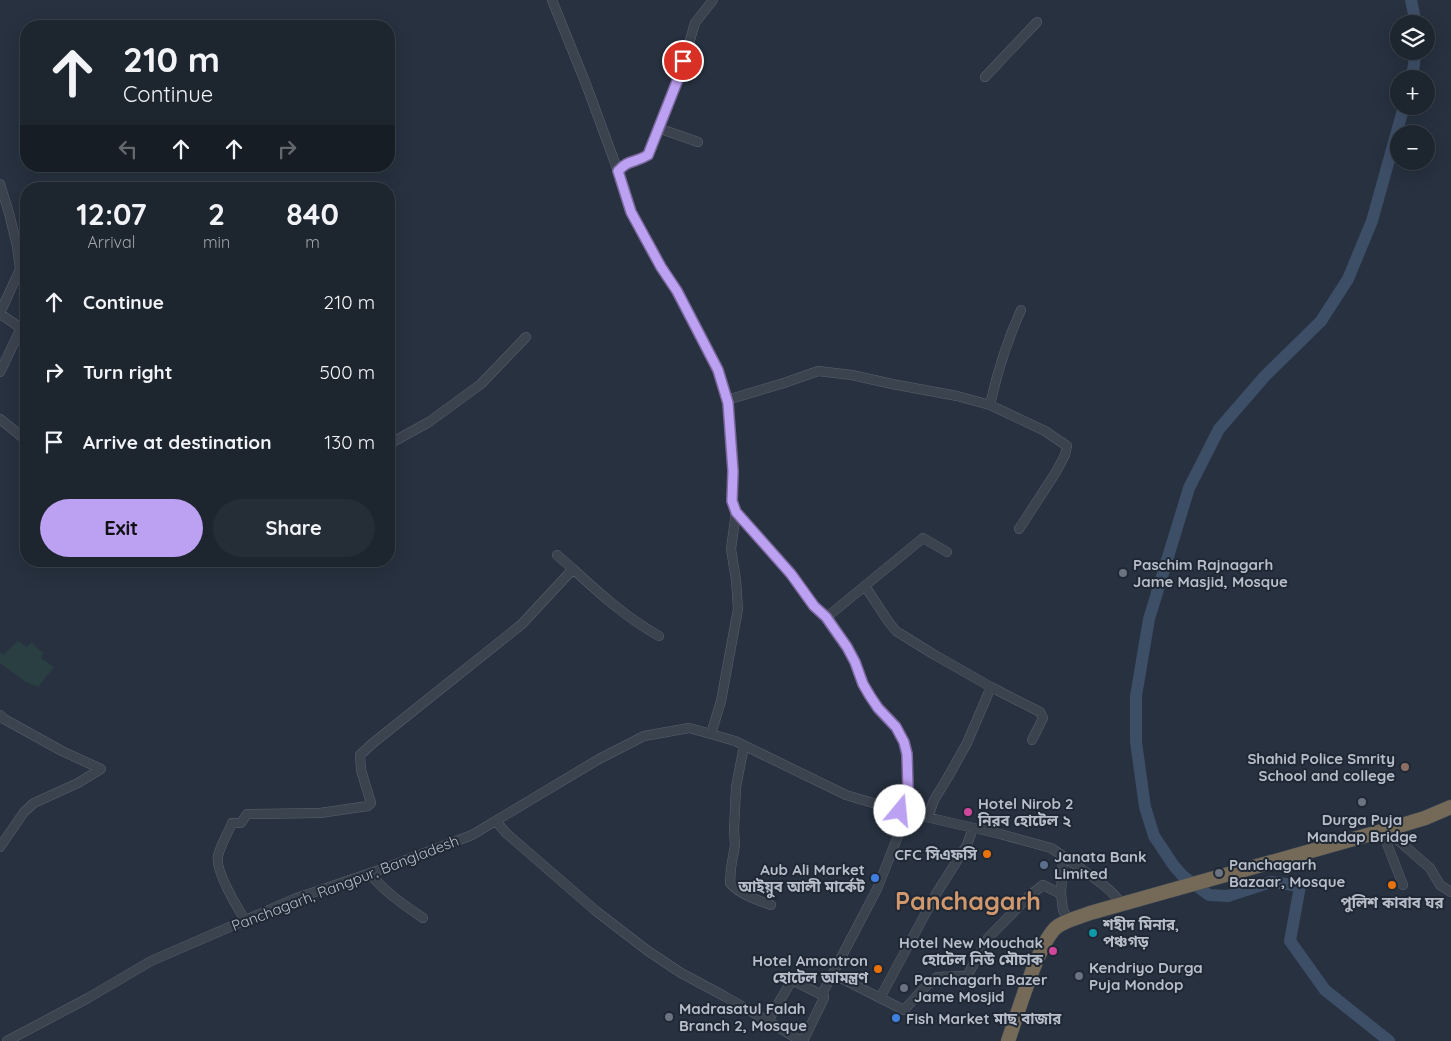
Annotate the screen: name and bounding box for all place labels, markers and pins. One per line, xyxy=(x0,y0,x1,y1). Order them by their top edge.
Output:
pin xyxy=(662,40,704,82)
place label: Paschim Rajnagarh Jame Masjid, Mosque xyxy=(1133,555,1288,591)
marker: Paschim Rajnagarh Jame Masjid, Mosque xyxy=(1117,567,1129,579)
place label: Shahid Police Smrity School and college xyxy=(1247,749,1395,785)
marker: Shahid Police Smrity School and college xyxy=(1399,761,1411,773)
place label: Hotel Nirob 2 নিরব হোটেল ২ xyxy=(977,794,1074,830)
marker: Durga Puja Mandap Bridge xyxy=(1356,796,1368,808)
marker: Hotel Nirob 2 নিরব হোটেল ২ xyxy=(962,806,974,818)
place label: Durga Puja Mandap Bridge xyxy=(1307,810,1417,846)
place label: CFC সিএফসি xyxy=(894,845,977,864)
place label: Janata Bank Limited xyxy=(1054,847,1147,883)
marker: CFC সিএফসি xyxy=(981,848,993,860)
place label: Panchagarh Bazaar, Mosque xyxy=(1229,855,1345,891)
marker: Janata Bank Limited xyxy=(1038,859,1050,871)
place label: Aub Ali Market আইয়ুব আলী মার্কেট xyxy=(737,860,866,899)
marker: Panchagarh Bazaar, Mosque xyxy=(1213,867,1225,879)
marker: Aub Ali Market আইয়ুব আলী মার্কেট xyxy=(869,872,881,884)
marker: পুলিশ কাবাব ঘর xyxy=(1386,879,1398,891)
place label: পুলিশ কাবাব ঘর xyxy=(1341,893,1444,913)
place label: শহীদ মিনার, পঞ্চগড় xyxy=(1102,915,1179,951)
marker: শহীদ মিনার, পঞ্চগড় xyxy=(1087,927,1099,939)
place label: Hotel New Mouchak হোটেল নিউ মৌচাক xyxy=(899,933,1044,969)
marker: Hotel New Mouchak হোটেল নিউ মৌচাক xyxy=(1047,945,1059,957)
place label: Hotel Amontron হোটেল আমন্ত্রণ xyxy=(752,951,868,987)
place label: Kendriyo Durga Puja Mondop xyxy=(1089,958,1203,994)
marker: Hotel Amontron হোটেল আমন্ত্রণ xyxy=(872,963,884,975)
place label: Panchagarh Bazer Jame Mosjid xyxy=(914,970,1048,1006)
marker: Kendriyo Durga Puja Mondop xyxy=(1073,970,1085,982)
marker: Panchagarh Bazer Jame Mosjid xyxy=(898,982,910,994)
place label: Madrasatul Falah Branch 2, Mosque xyxy=(679,999,807,1035)
place label: Fish Market মাছ বাজার xyxy=(906,1009,1062,1028)
marker: Madrasatul Falah Branch 2, Mosque xyxy=(663,1011,675,1023)
marker: Fish Market মাছ বাজার xyxy=(890,1012,902,1024)

